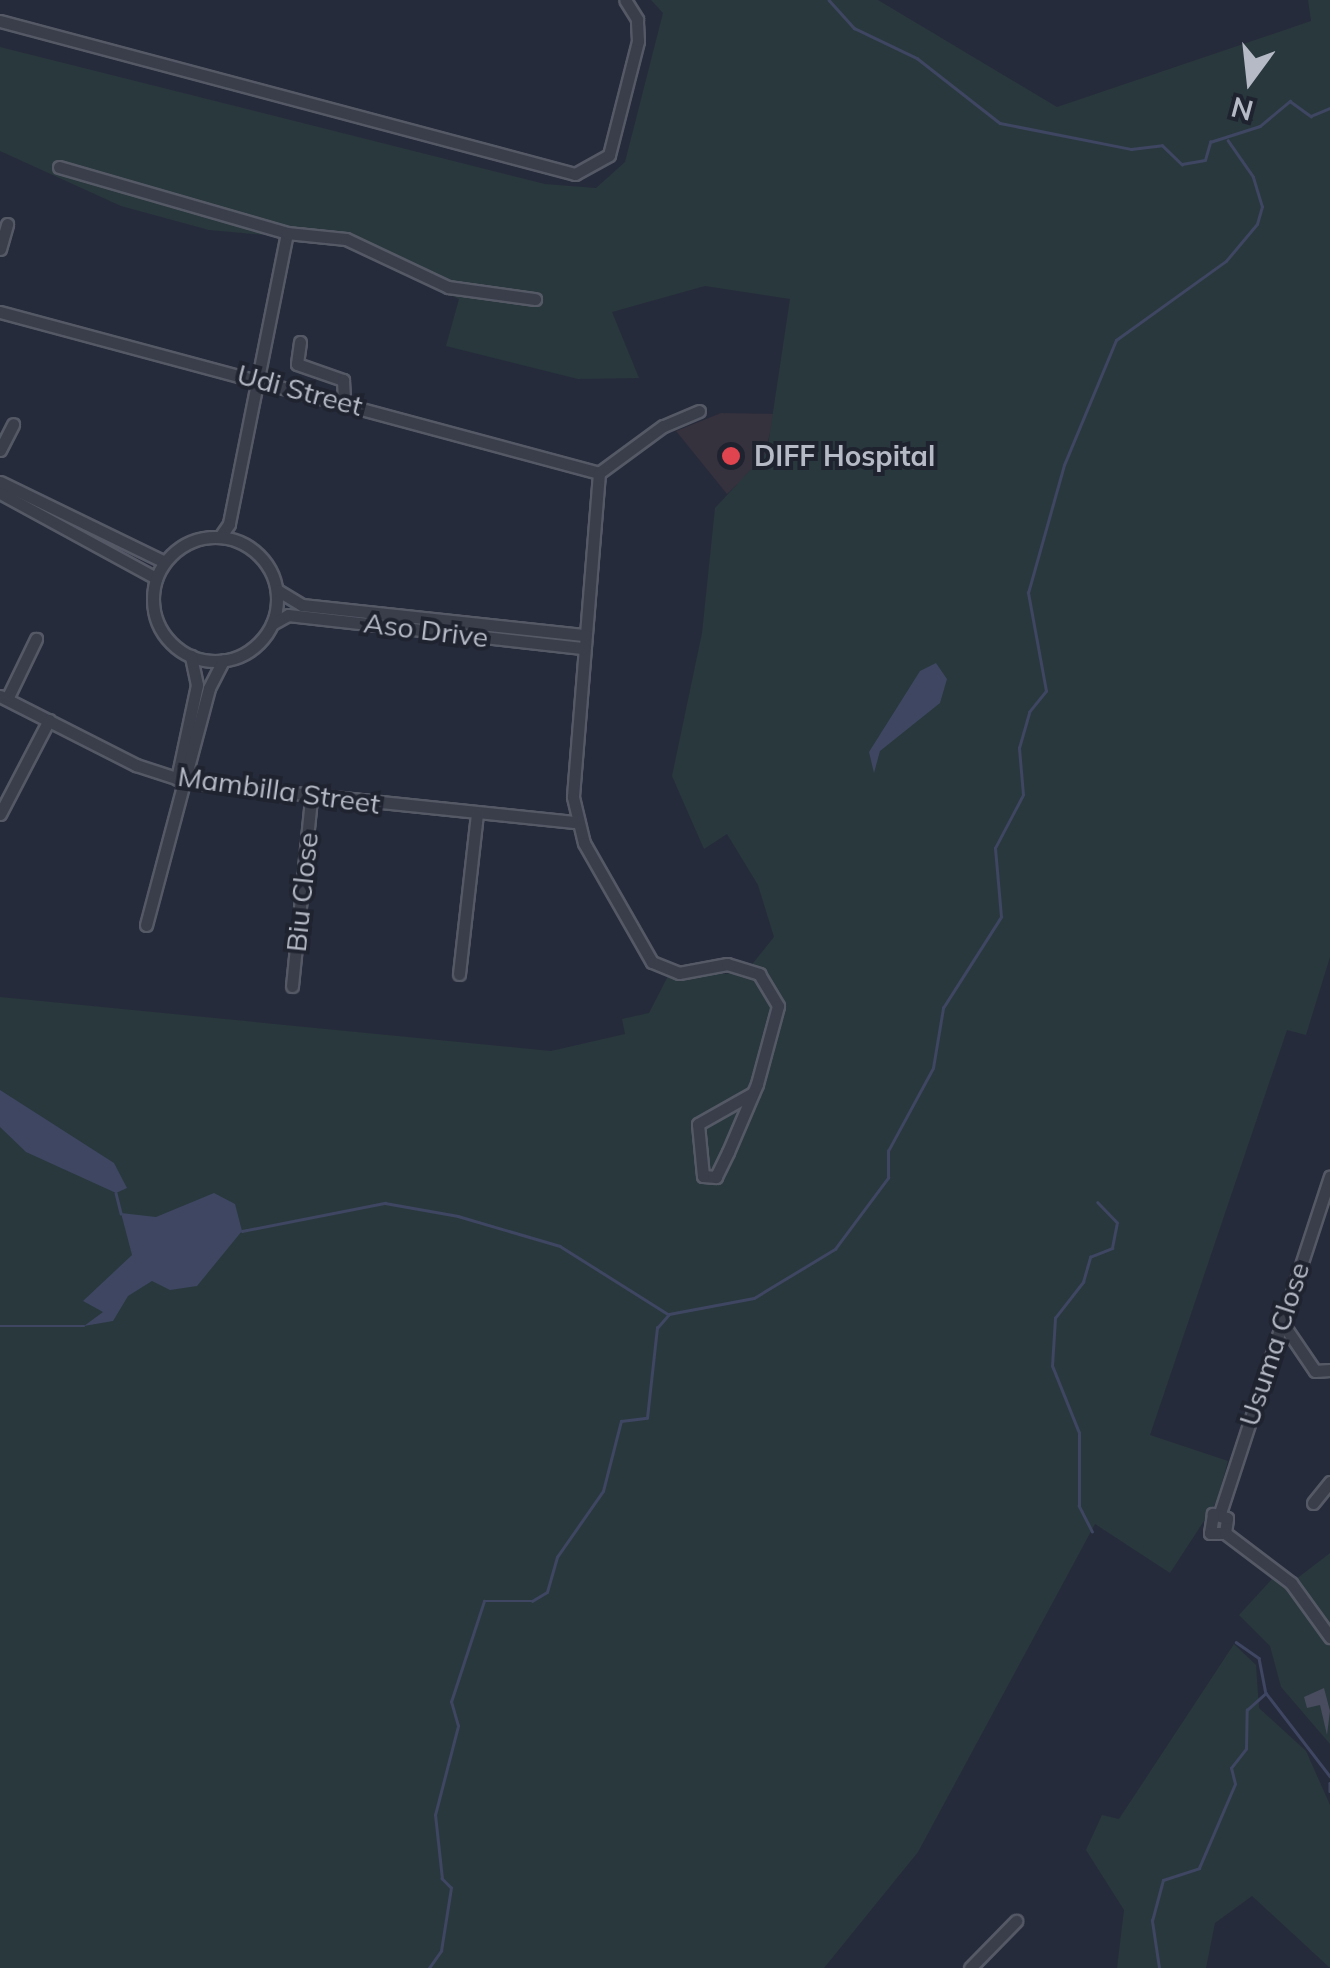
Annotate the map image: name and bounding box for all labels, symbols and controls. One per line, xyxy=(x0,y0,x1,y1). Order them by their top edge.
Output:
north arrow xyxy=(1200,30,1300,130)
text: N xyxy=(1227,90,1257,129)
street label: Udi Street xyxy=(234,357,366,423)
place label: DIFF Hospital xyxy=(754,439,935,473)
marker: DIFF Hospital xyxy=(718,443,744,469)
street label: Aso Drive xyxy=(362,606,490,654)
street label: Mambilla Street xyxy=(176,759,382,821)
street label: Biu Close xyxy=(279,831,325,953)
street label: Usuma Close xyxy=(1232,1258,1316,1430)

